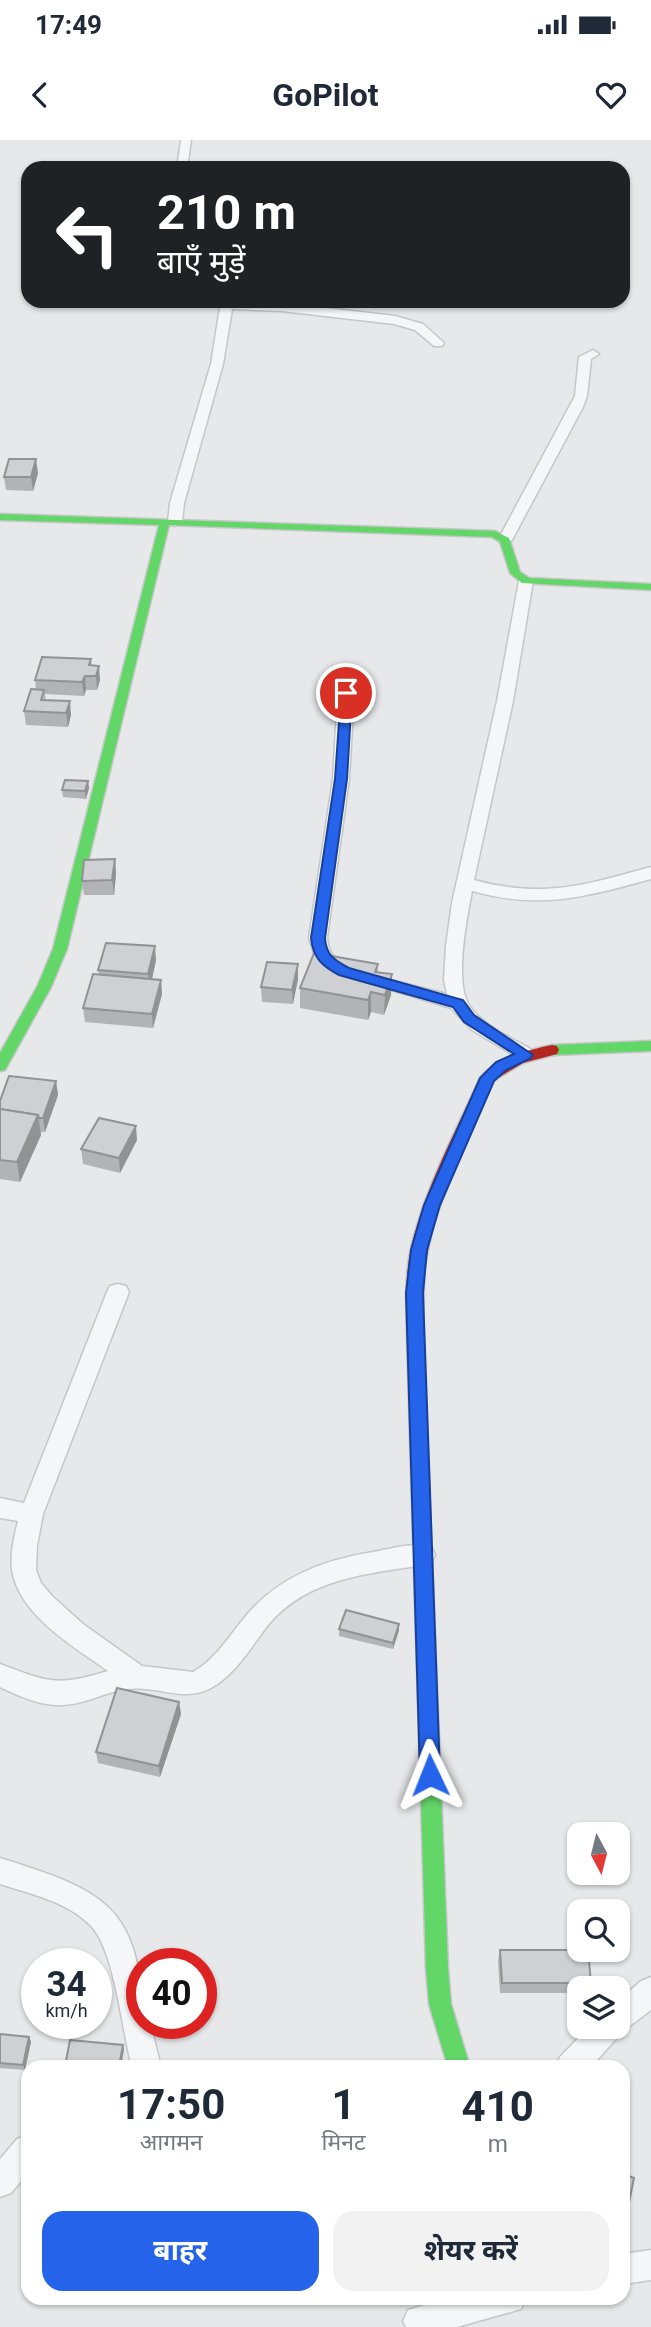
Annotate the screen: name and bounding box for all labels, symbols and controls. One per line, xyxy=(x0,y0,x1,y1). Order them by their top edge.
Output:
text: 17:49 xyxy=(35,10,102,40)
icon: back xyxy=(21,76,59,114)
text: GoPilot xyxy=(272,76,379,114)
icon: heart xyxy=(592,76,630,114)
text: 210 m xyxy=(157,184,296,241)
icon: left xyxy=(42,189,133,280)
text: बाएँ मुड़ें xyxy=(157,243,245,281)
pin xyxy=(316,663,376,723)
icon: arrive xyxy=(327,674,365,712)
position arrow xyxy=(393,1738,467,1812)
north arrow xyxy=(567,1822,630,1885)
map controls xyxy=(567,1822,630,2039)
button: search xyxy=(567,1899,630,1962)
speed limit sign: 40 xyxy=(126,1948,217,2039)
text: 34 xyxy=(46,1964,87,2005)
button: layers xyxy=(567,1976,630,2039)
text: km/h xyxy=(45,2000,88,2021)
text: 17:50 xyxy=(117,2080,225,2129)
text: 1 xyxy=(331,2080,356,2129)
text: 410 xyxy=(462,2082,534,2131)
text: आगमन xyxy=(140,2129,203,2156)
text: मिनट xyxy=(321,2129,366,2156)
text: m xyxy=(488,2131,508,2158)
button: बाहर xyxy=(42,2211,319,2291)
button: शेयर करें xyxy=(333,2211,609,2291)

